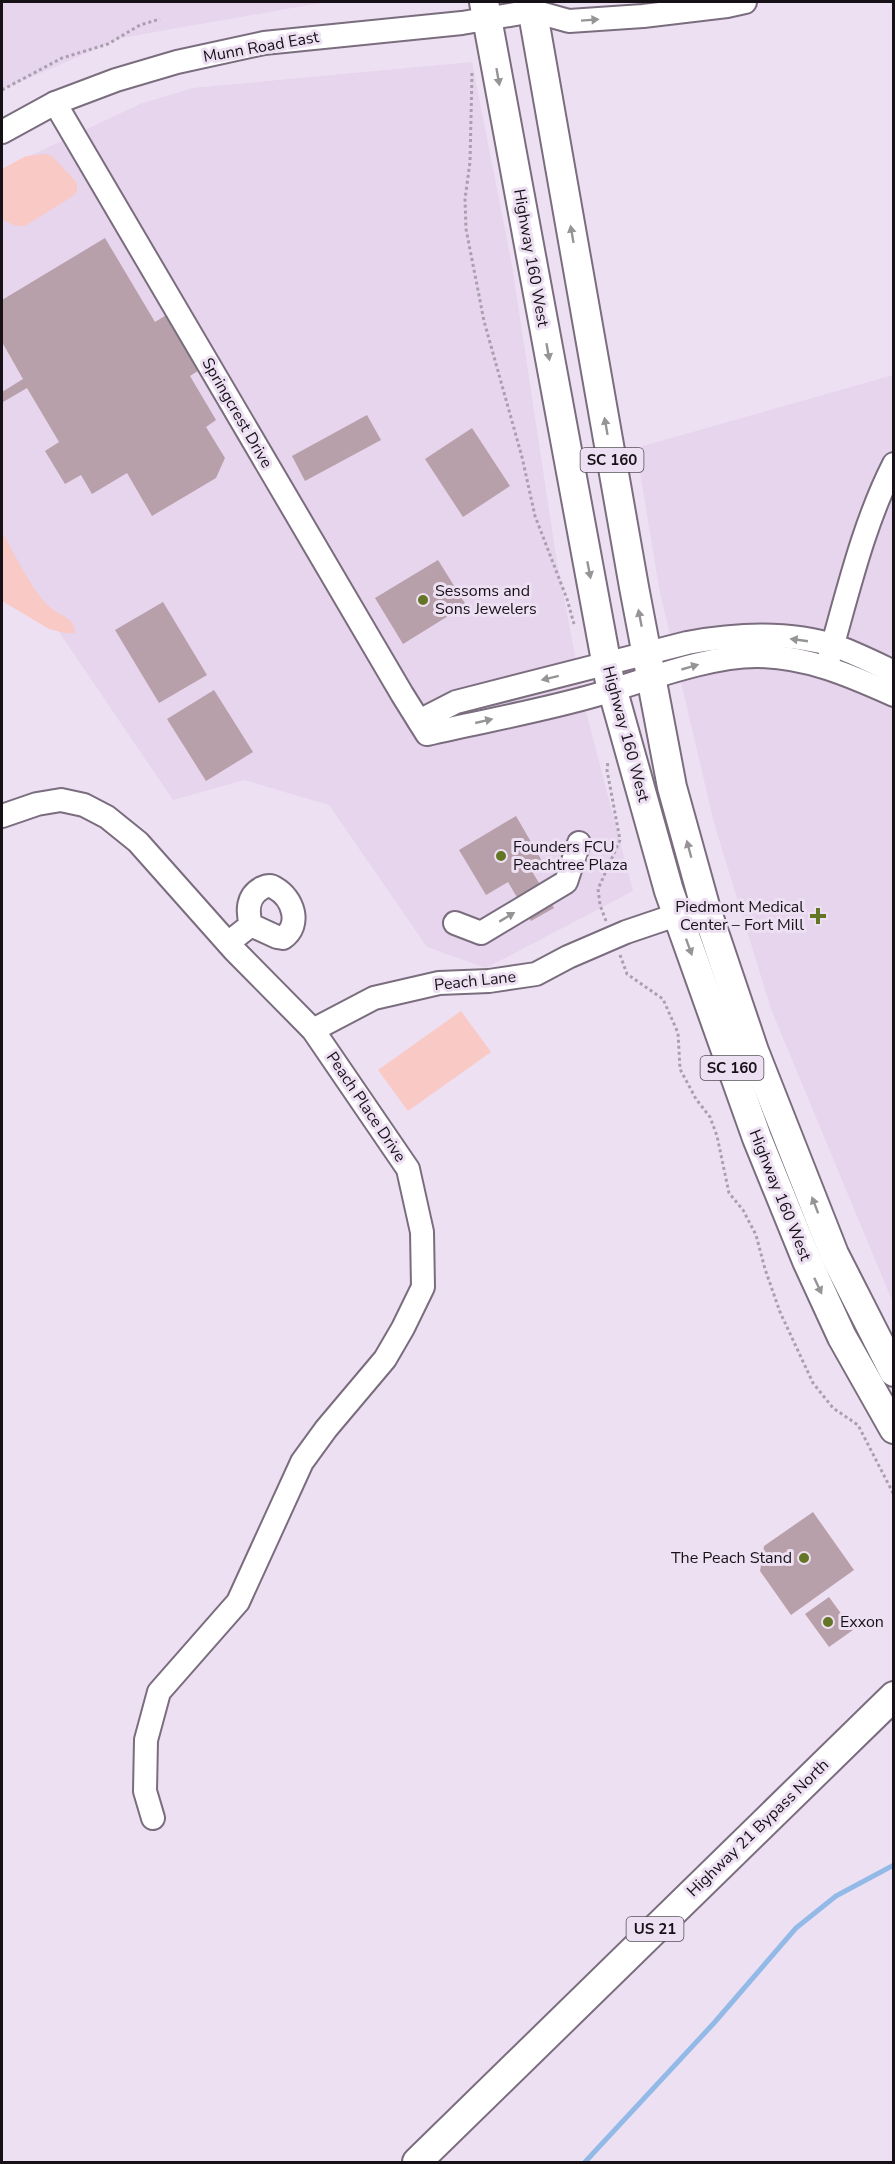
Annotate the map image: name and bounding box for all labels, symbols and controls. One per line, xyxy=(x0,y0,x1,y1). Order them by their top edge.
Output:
one-way arrow xyxy=(580,15,599,25)
street label: Munn Road East xyxy=(201,26,321,68)
one-way arrow xyxy=(494,68,503,87)
street label: Highway 160 West xyxy=(508,187,554,329)
one-way arrow xyxy=(568,224,577,243)
one-way arrow xyxy=(544,342,553,361)
street label: Springcrest Drive xyxy=(196,354,278,472)
one-way arrow xyxy=(601,416,610,435)
road number: SC 160 xyxy=(580,448,644,472)
one-way arrow xyxy=(585,561,594,580)
place label: Sessoms and Sons Jewelers xyxy=(435,580,537,620)
marker: Sessoms and Sons Jewelers xyxy=(416,593,430,607)
one-way arrow xyxy=(635,608,644,627)
one-way arrow xyxy=(789,635,808,644)
one-way arrow xyxy=(681,662,699,672)
street label: Highway 160 West xyxy=(597,664,655,805)
one-way arrow xyxy=(541,674,559,684)
one-way arrow xyxy=(475,715,494,725)
place label: Founders FCU Peachtree Plaza xyxy=(513,836,628,876)
one-way arrow xyxy=(684,840,694,859)
marker: Founders FCU Peachtree Plaza xyxy=(494,849,508,863)
place label: Piedmont Medical Center – Fort Mill xyxy=(675,896,804,936)
marker: Piedmont Medical Center – Fort Mill xyxy=(809,907,827,925)
one-way arrow xyxy=(499,912,515,923)
one-way arrow xyxy=(684,938,694,956)
street label: Peach Lane xyxy=(433,966,517,996)
street label: Peach Place Drive xyxy=(321,1048,411,1166)
road number: SC 160 xyxy=(700,1056,764,1080)
street label: Highway 160 West xyxy=(744,1126,816,1264)
one-way arrow xyxy=(810,1196,819,1214)
one-way arrow xyxy=(814,1278,823,1295)
place label: The Peach Stand xyxy=(671,1547,792,1569)
marker: The Peach Stand xyxy=(797,1551,811,1565)
place label: Exxon xyxy=(840,1611,884,1633)
marker: Exxon xyxy=(821,1615,835,1629)
street label: Highway 21 Bypass North xyxy=(682,1754,834,1902)
road number: US 21 xyxy=(626,1917,684,1941)

